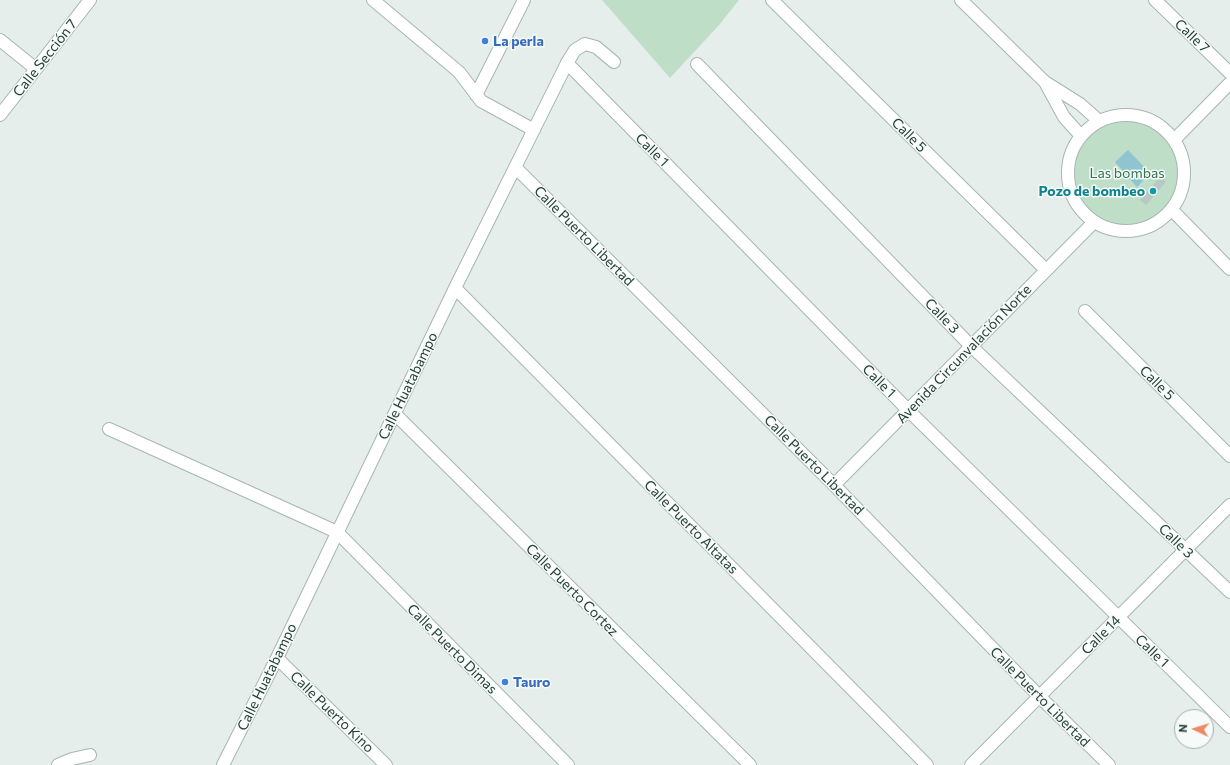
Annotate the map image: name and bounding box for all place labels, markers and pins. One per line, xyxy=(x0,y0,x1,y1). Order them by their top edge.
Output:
place label: La perla xyxy=(493,33,544,49)
marker: La perla xyxy=(480,36,490,46)
place label: Pozo de bombeo xyxy=(1038,183,1145,199)
marker: Pozo de bombeo xyxy=(1148,186,1158,196)
place label: Tauro xyxy=(513,674,550,690)
marker: Tauro xyxy=(500,677,510,687)

